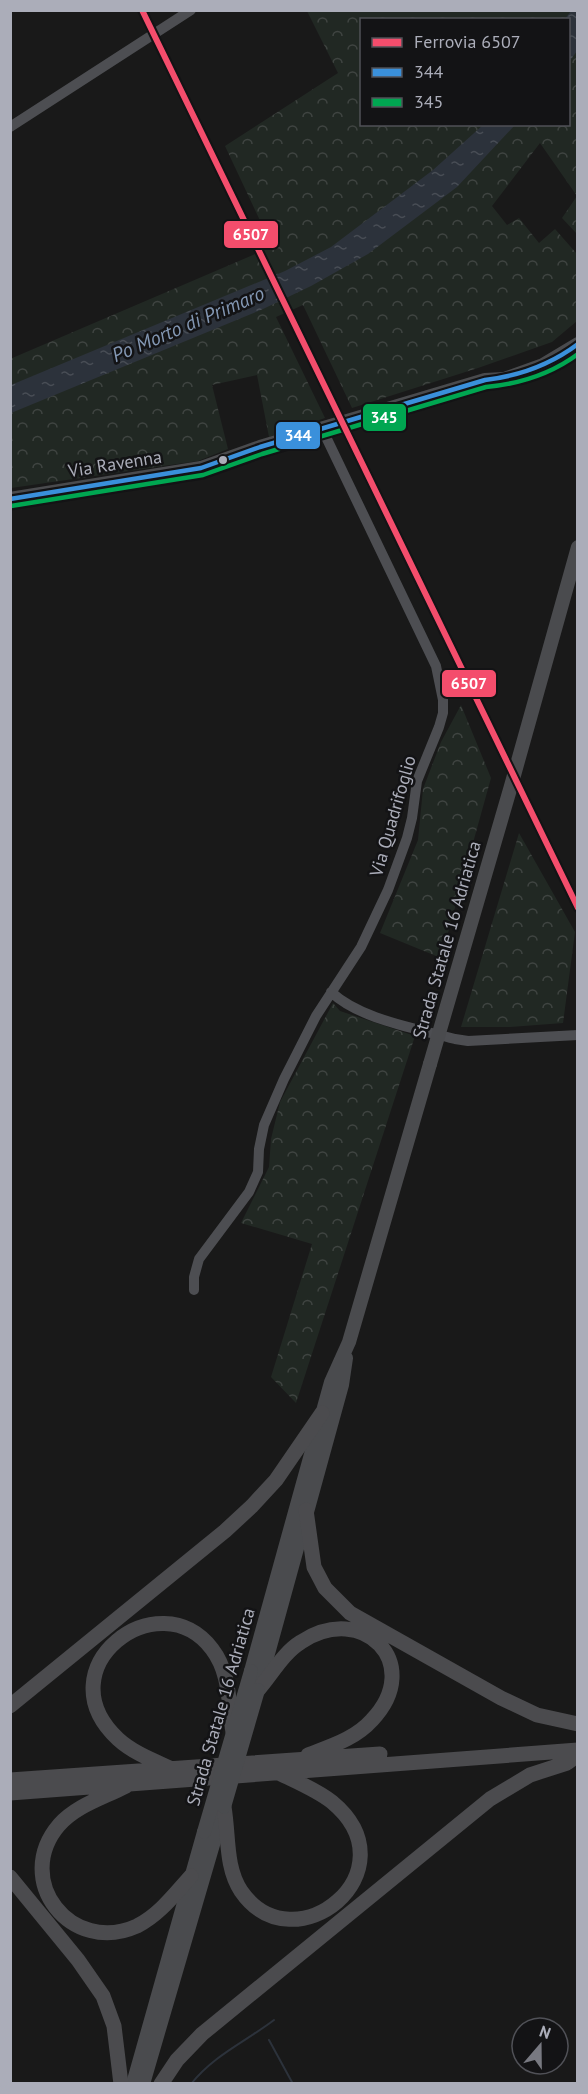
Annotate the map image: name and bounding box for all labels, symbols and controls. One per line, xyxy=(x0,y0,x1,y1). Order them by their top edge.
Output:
legend xyxy=(360,18,570,126)
text: Ferrovia 6507 xyxy=(414,30,521,53)
text: 344 xyxy=(414,60,444,83)
text: 345 xyxy=(414,90,443,113)
line badge: 6507 xyxy=(223,220,279,249)
text: 6507 xyxy=(233,224,269,244)
water label: Po Morto di Primaro xyxy=(108,280,268,368)
line badge: 345 xyxy=(362,403,407,432)
text: 345 xyxy=(370,407,398,427)
line badge: 344 xyxy=(275,421,321,450)
text: 344 xyxy=(284,425,312,445)
street label: Via Ravenna xyxy=(65,445,163,482)
unlabelled marker xyxy=(217,454,229,466)
line badge: 6507 xyxy=(441,669,497,698)
text: 6507 xyxy=(451,673,487,693)
street label: Via Quadrifoglio xyxy=(364,753,421,880)
street label: Strada Statale 16 Adriatica xyxy=(407,838,486,1041)
street label: Strada Statale 16 Adriatica xyxy=(181,1605,260,1808)
north arrow xyxy=(510,2016,570,2076)
text: N xyxy=(537,2021,553,2043)

